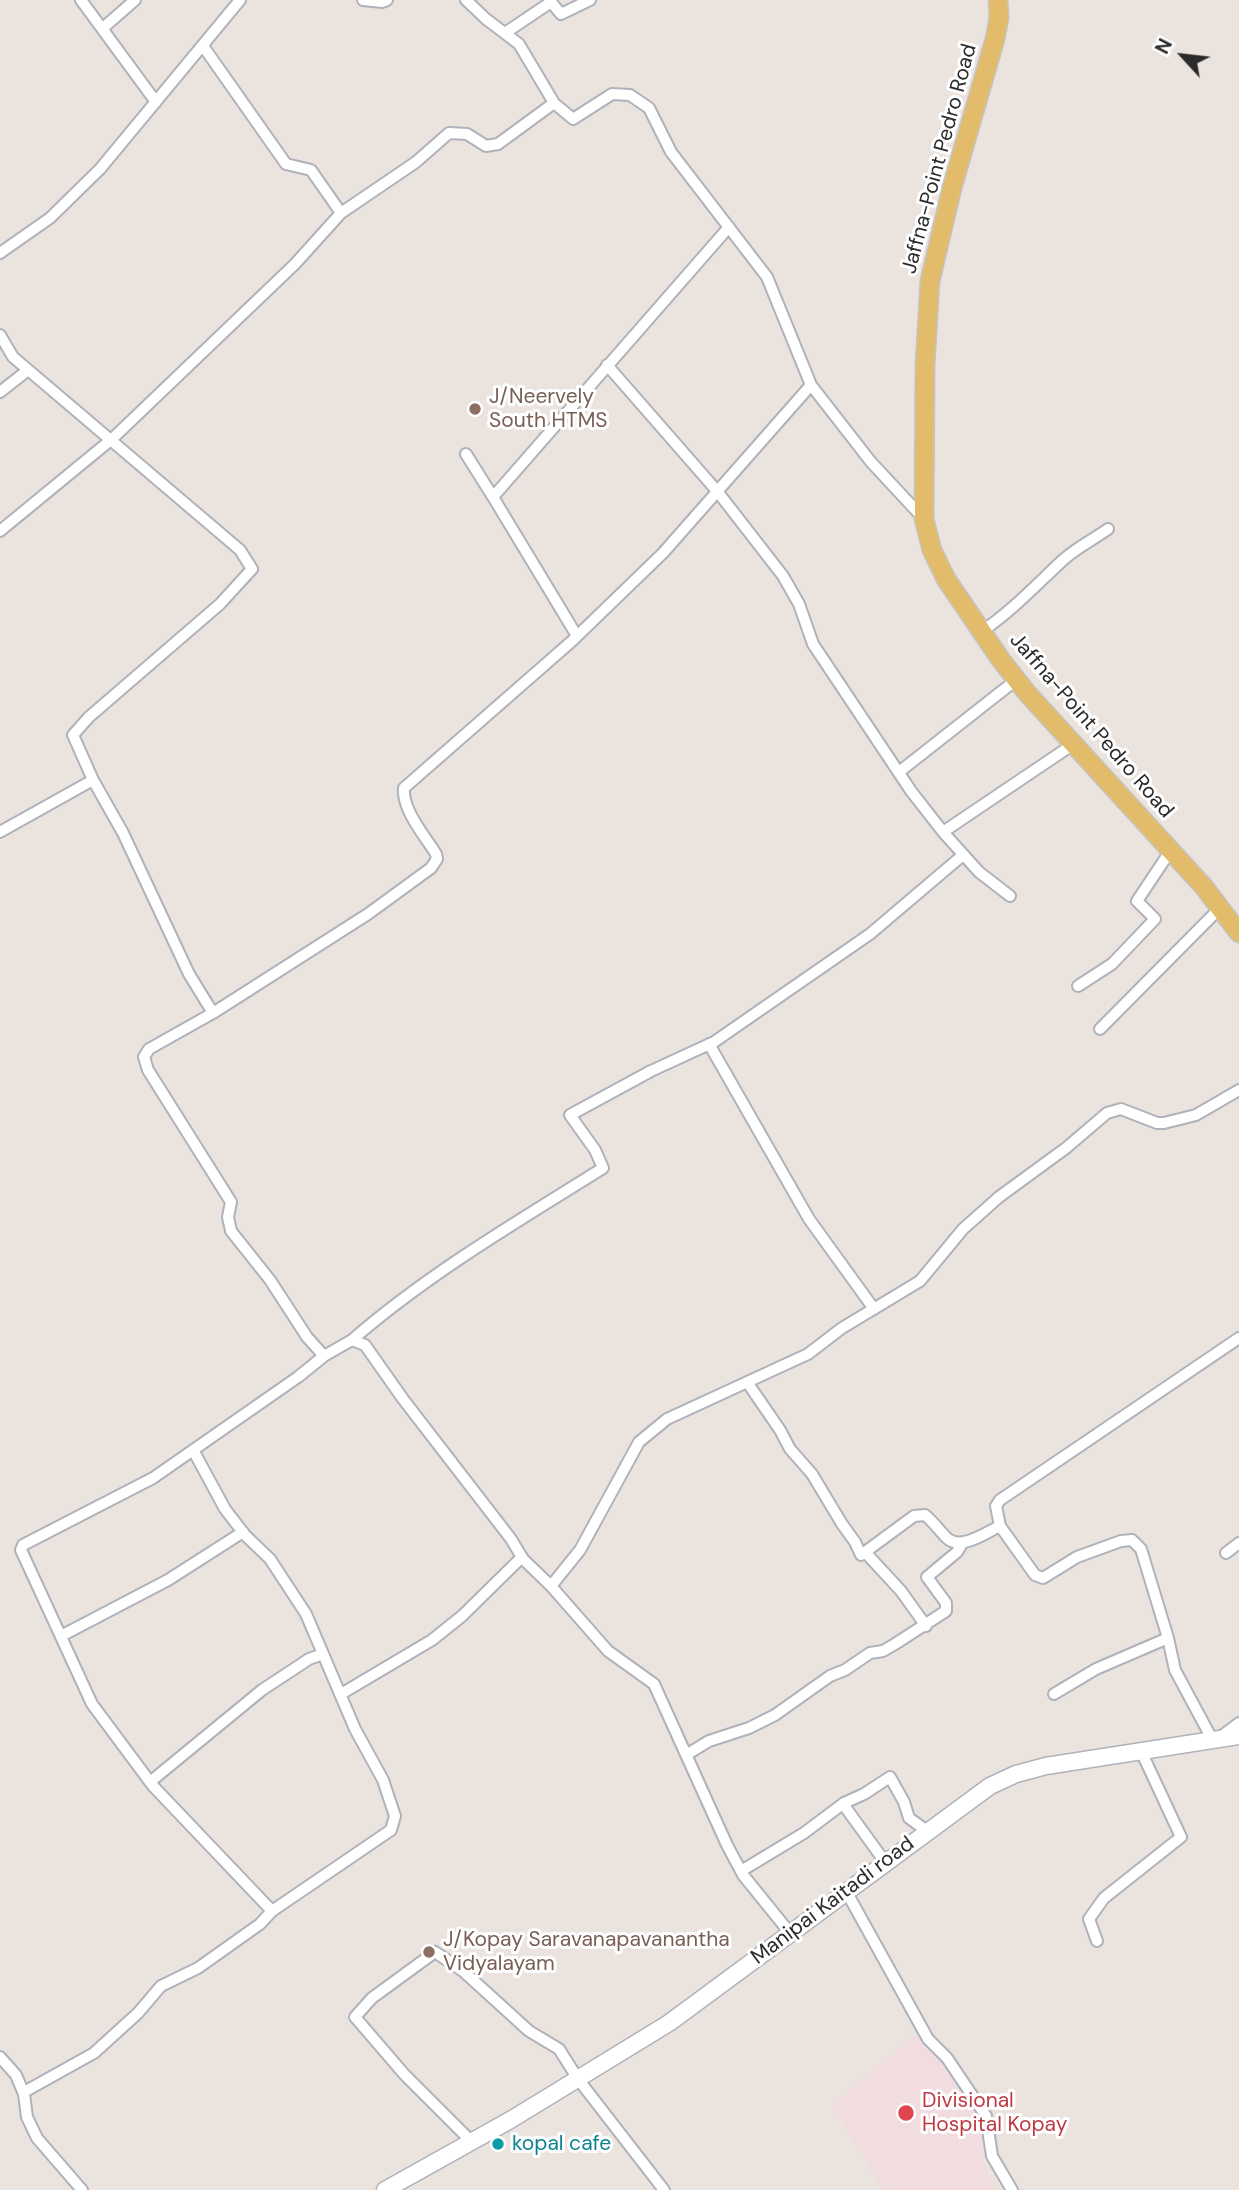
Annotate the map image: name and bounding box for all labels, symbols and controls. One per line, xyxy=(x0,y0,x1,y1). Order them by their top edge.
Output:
north arrow xyxy=(1148,21,1218,91)
text: N xyxy=(1150,34,1178,58)
street label: Jaffna-Point Pedro Road xyxy=(897,41,983,277)
place label: J/Neervely South HTMS xyxy=(489,384,607,434)
marker: J/Neervely South HTMS xyxy=(467,401,483,417)
street label: Jaffna-Point Pedro Road xyxy=(1004,628,1178,824)
street label: Manipai Kaitadi road xyxy=(747,1832,919,1970)
place label: J/Kopay Saravanapavanantha Vidyalayam xyxy=(443,1927,730,1977)
marker: J/Kopay Saravanapavanantha Vidyalayam xyxy=(421,1944,437,1960)
place label: Divisional Hospital Kopay xyxy=(922,2088,1067,2138)
marker: Divisional Hospital Kopay xyxy=(896,2103,916,2123)
place label: kopal cafe xyxy=(512,2131,611,2157)
marker: kopal cafe xyxy=(490,2136,506,2152)

